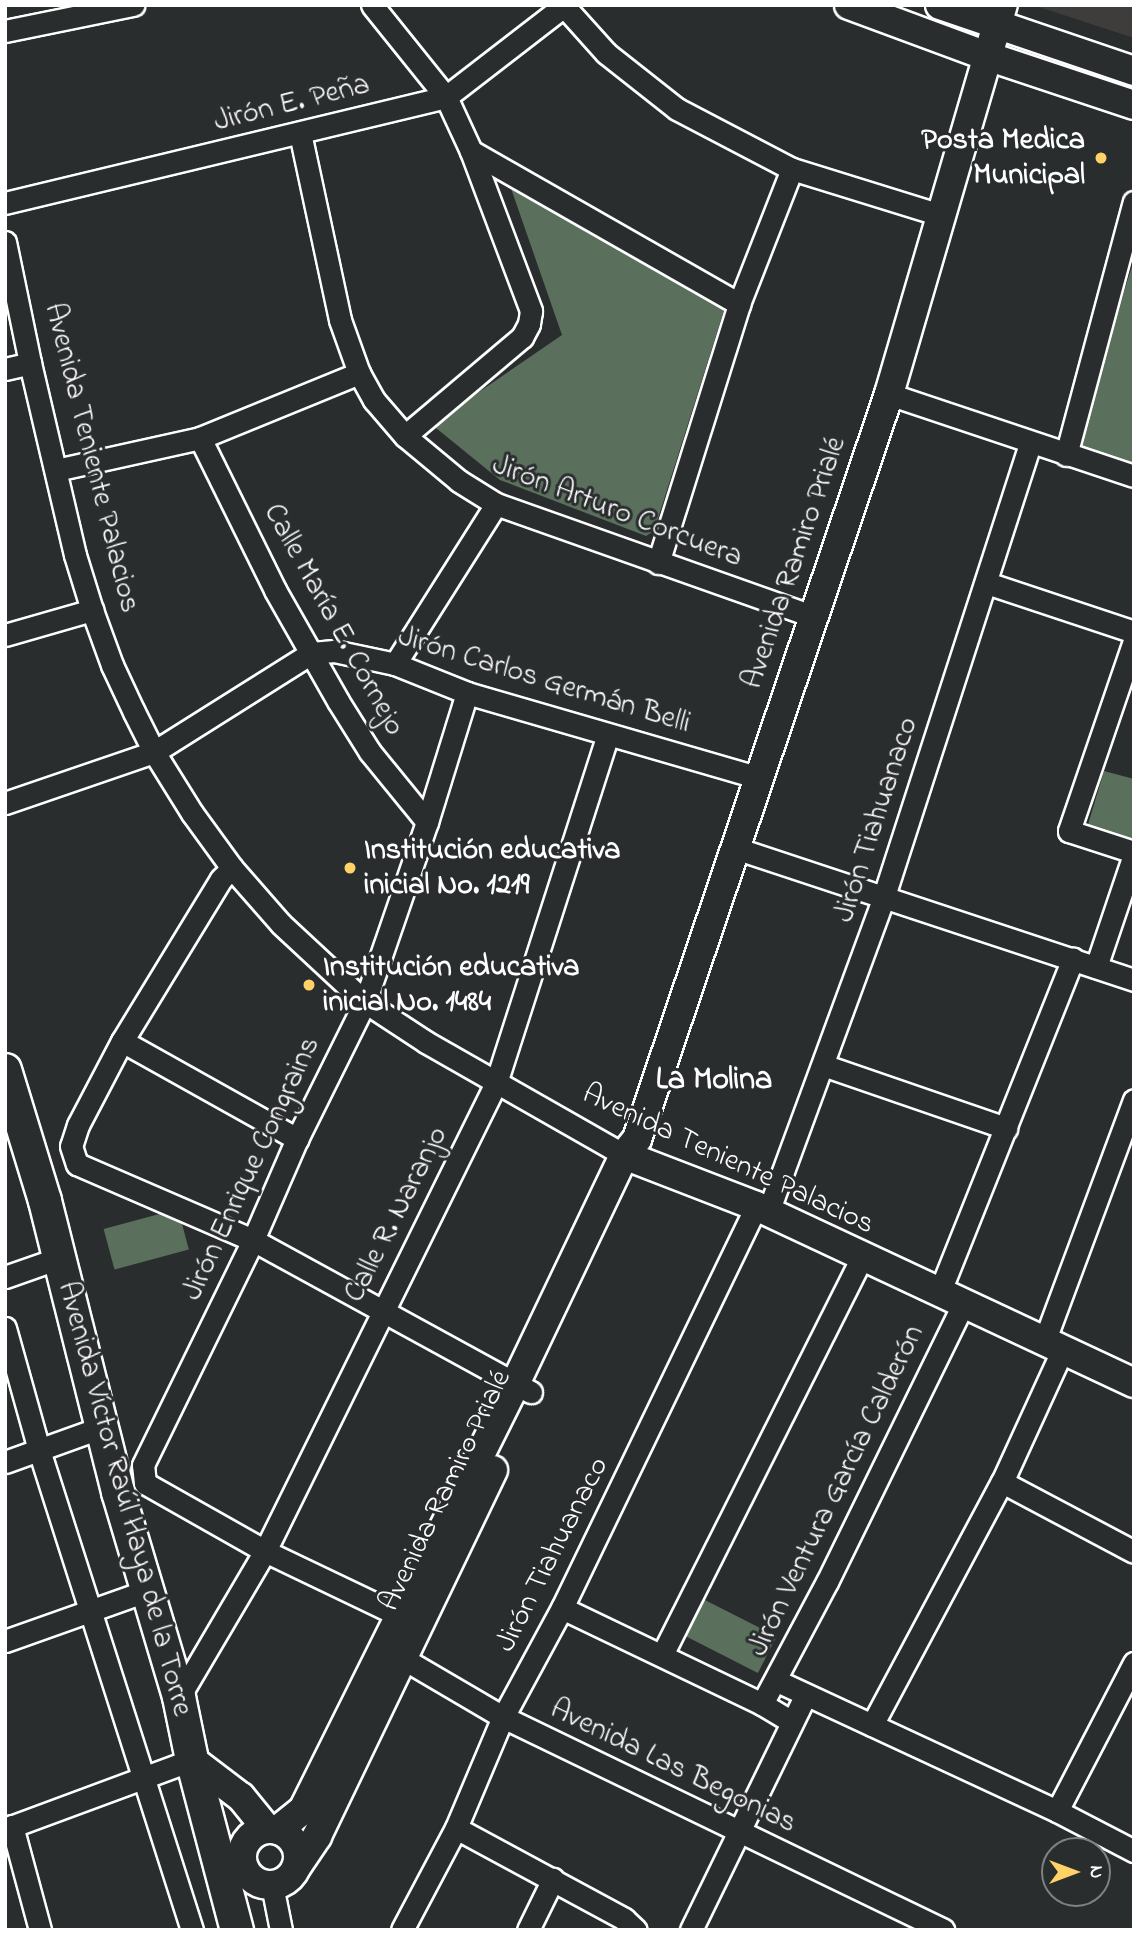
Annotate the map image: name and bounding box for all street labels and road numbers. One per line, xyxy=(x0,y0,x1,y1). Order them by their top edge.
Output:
street label: Jirón E. Peña xyxy=(210,67,374,141)
street label: Avenida Teniente Palacios xyxy=(35,299,147,617)
street label: Avenida Ramiro Prialé xyxy=(735,432,855,694)
street label: Jirón Arturo Corcuera xyxy=(487,448,747,576)
street label: Calle María E. Cornejo xyxy=(254,498,412,742)
street label: Jirón Carlos Germán Belli xyxy=(393,619,695,743)
street label: Jirón Tiahuanaco xyxy=(827,713,927,927)
street label: Jirón Enrique Congrains xyxy=(175,1031,329,1307)
street label: Avenida Teniente Palacios xyxy=(576,1077,880,1243)
street label: Calle R. Naranjo xyxy=(337,1121,457,1309)
street label: Avenida Víctor Raúl Haya de la Torre xyxy=(49,1278,199,1720)
street label: Jirón Ventura García Calderón xyxy=(741,1319,933,1663)
street label: Avenida Ramiro Prialé xyxy=(372,1364,520,1618)
street label: Jirón Tiahuanaco xyxy=(489,1452,617,1658)
street label: Avenida Las Begonias xyxy=(544,1692,802,1842)

